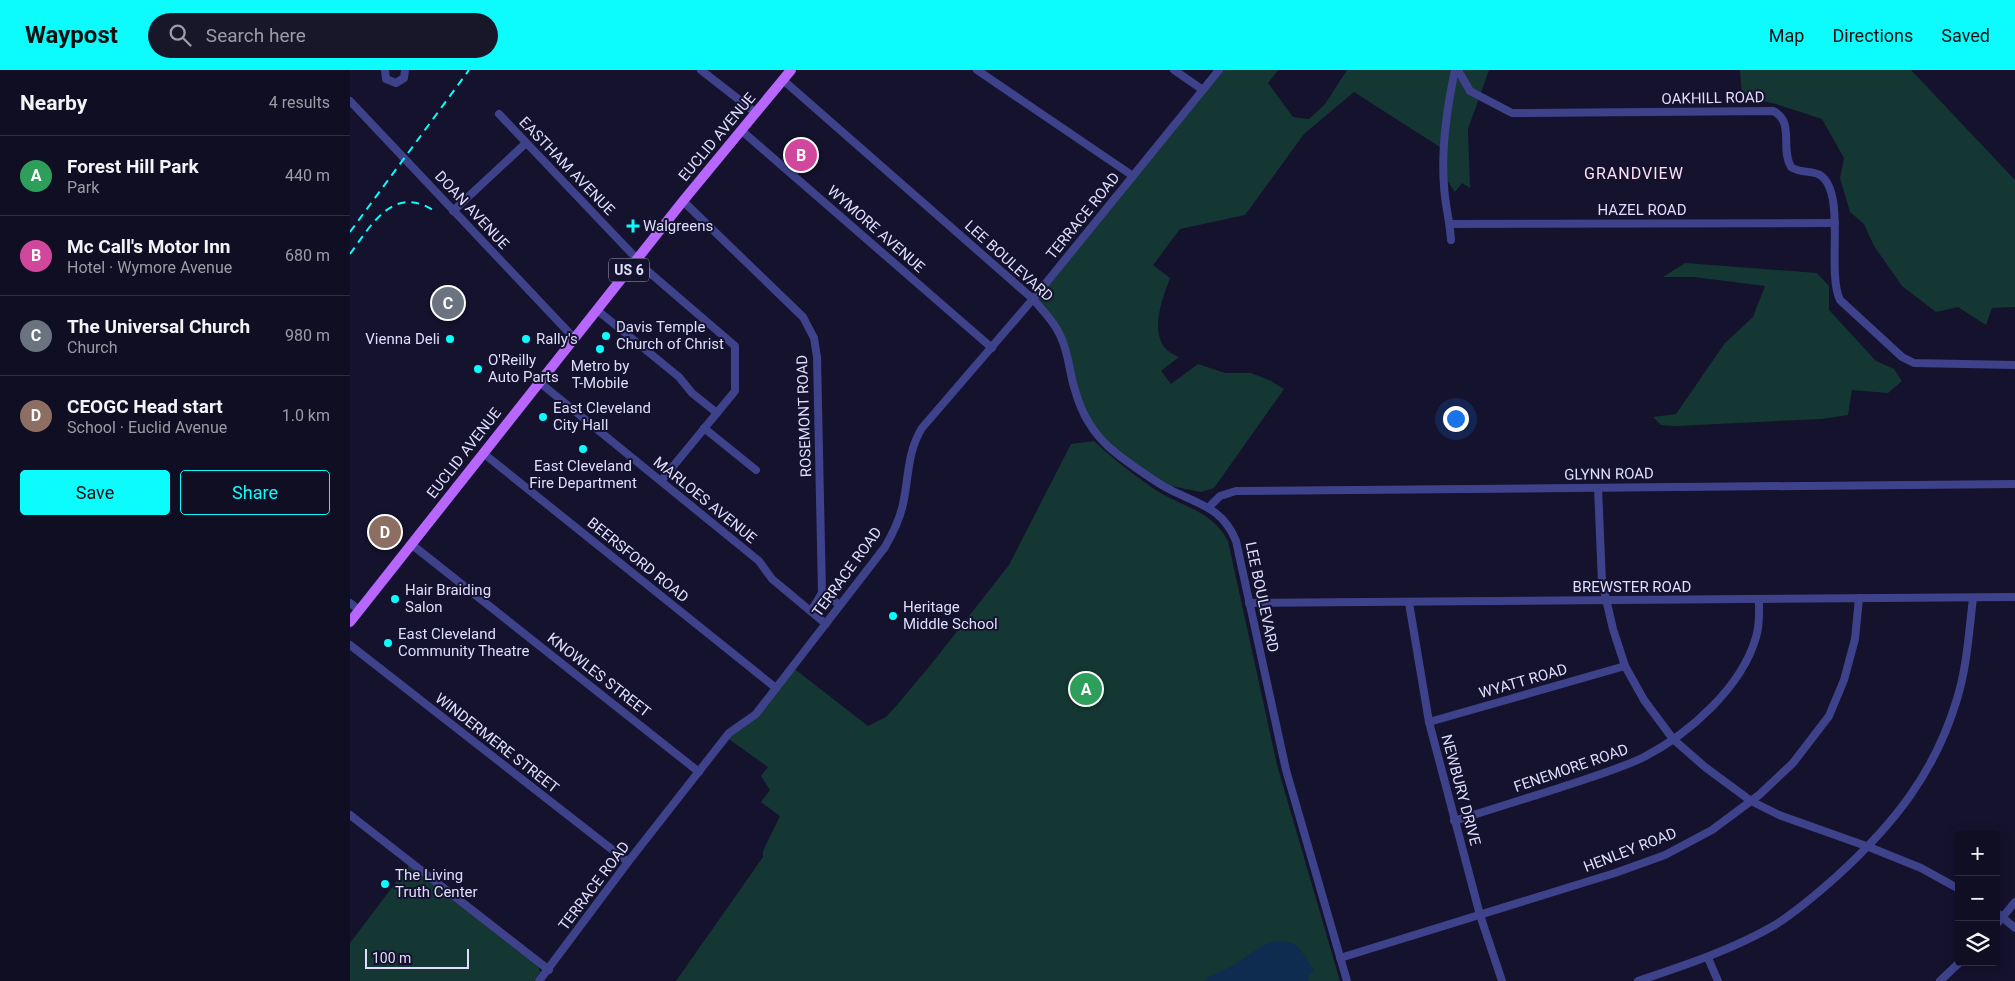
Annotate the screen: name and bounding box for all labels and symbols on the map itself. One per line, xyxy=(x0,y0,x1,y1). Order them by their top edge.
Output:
street label: OAKHILL ROAD xyxy=(1661,88,1765,108)
street label: EUCLID AVENUE xyxy=(675,89,760,185)
street label: EASTHAM AVENUE xyxy=(515,113,619,219)
pin: B xyxy=(785,136,817,174)
district label: GRANDVIEW xyxy=(1584,164,1684,183)
street label: DOAN AVENUE xyxy=(431,167,513,253)
street label: TERRACE ROAD xyxy=(1042,169,1124,263)
street label: WYMORE AVENUE xyxy=(824,182,929,277)
street label: HAZEL ROAD xyxy=(1598,201,1686,219)
place label: Walgreens xyxy=(643,217,713,235)
street label: LEE BOULEVARD xyxy=(961,217,1057,305)
marker: Walgreens xyxy=(627,220,639,232)
road number: US 6 xyxy=(609,258,649,282)
pin: C xyxy=(432,284,464,322)
place label: Davis Temple Church of Christ xyxy=(616,318,724,353)
place label: Vienna Deli xyxy=(365,330,440,348)
place label: Rally's xyxy=(536,330,578,348)
marker: Davis Temple Church of Christ xyxy=(600,330,612,342)
marker: Vienna Deli xyxy=(444,333,456,345)
marker: Rally's xyxy=(520,333,532,345)
marker: Metro by T-Mobile xyxy=(594,343,606,355)
place label: O'Reilly Auto Parts xyxy=(488,351,559,386)
street label: ROSEMONT ROAD xyxy=(793,355,815,477)
place label: Metro by T-Mobile xyxy=(571,357,629,392)
marker: O'Reilly Auto Parts xyxy=(472,363,484,375)
place label: East Cleveland City Hall xyxy=(553,399,651,434)
street label: EUCLID AVENUE xyxy=(423,404,505,502)
your location xyxy=(1443,406,1469,432)
marker: East Cleveland City Hall xyxy=(537,411,549,423)
marker: East Cleveland Fire Department xyxy=(577,443,589,455)
street label: MARLOES AVENUE xyxy=(650,453,761,547)
place label: East Cleveland Fire Department xyxy=(529,457,637,492)
street label: GLYNN ROAD xyxy=(1564,464,1654,484)
pin: D xyxy=(369,513,401,551)
street label: BEERSFORD ROAD xyxy=(584,514,692,606)
street label: TERRACE ROAD xyxy=(808,524,886,620)
street label: LEE BOULEVARD xyxy=(1241,540,1283,654)
street label: BREWSTER ROAD xyxy=(1573,578,1691,596)
place label: Hair Braiding Salon xyxy=(405,581,491,616)
marker: Hair Braiding Salon xyxy=(389,593,401,605)
place label: Heritage Middle School xyxy=(903,598,998,633)
marker: Heritage Middle School xyxy=(887,610,899,622)
place label: East Cleveland Community Theatre xyxy=(398,625,529,660)
street label: KNOWLES STREET xyxy=(544,629,654,721)
marker: East Cleveland Community Theatre xyxy=(382,637,394,649)
street label: WYATT ROAD xyxy=(1477,660,1569,702)
pin: A xyxy=(1070,670,1102,708)
street label: WINDERMERE STREET xyxy=(432,689,562,797)
street label: NEWBURY DRIVE xyxy=(1437,732,1485,848)
street label: FENEMORE ROAD xyxy=(1511,740,1631,796)
street label: HENLEY ROAD xyxy=(1581,824,1679,876)
street label: TERRACE ROAD xyxy=(555,838,633,934)
place label: The Living Truth Center xyxy=(395,866,478,901)
marker: The Living Truth Center xyxy=(379,878,391,890)
scale bar xyxy=(365,946,469,969)

